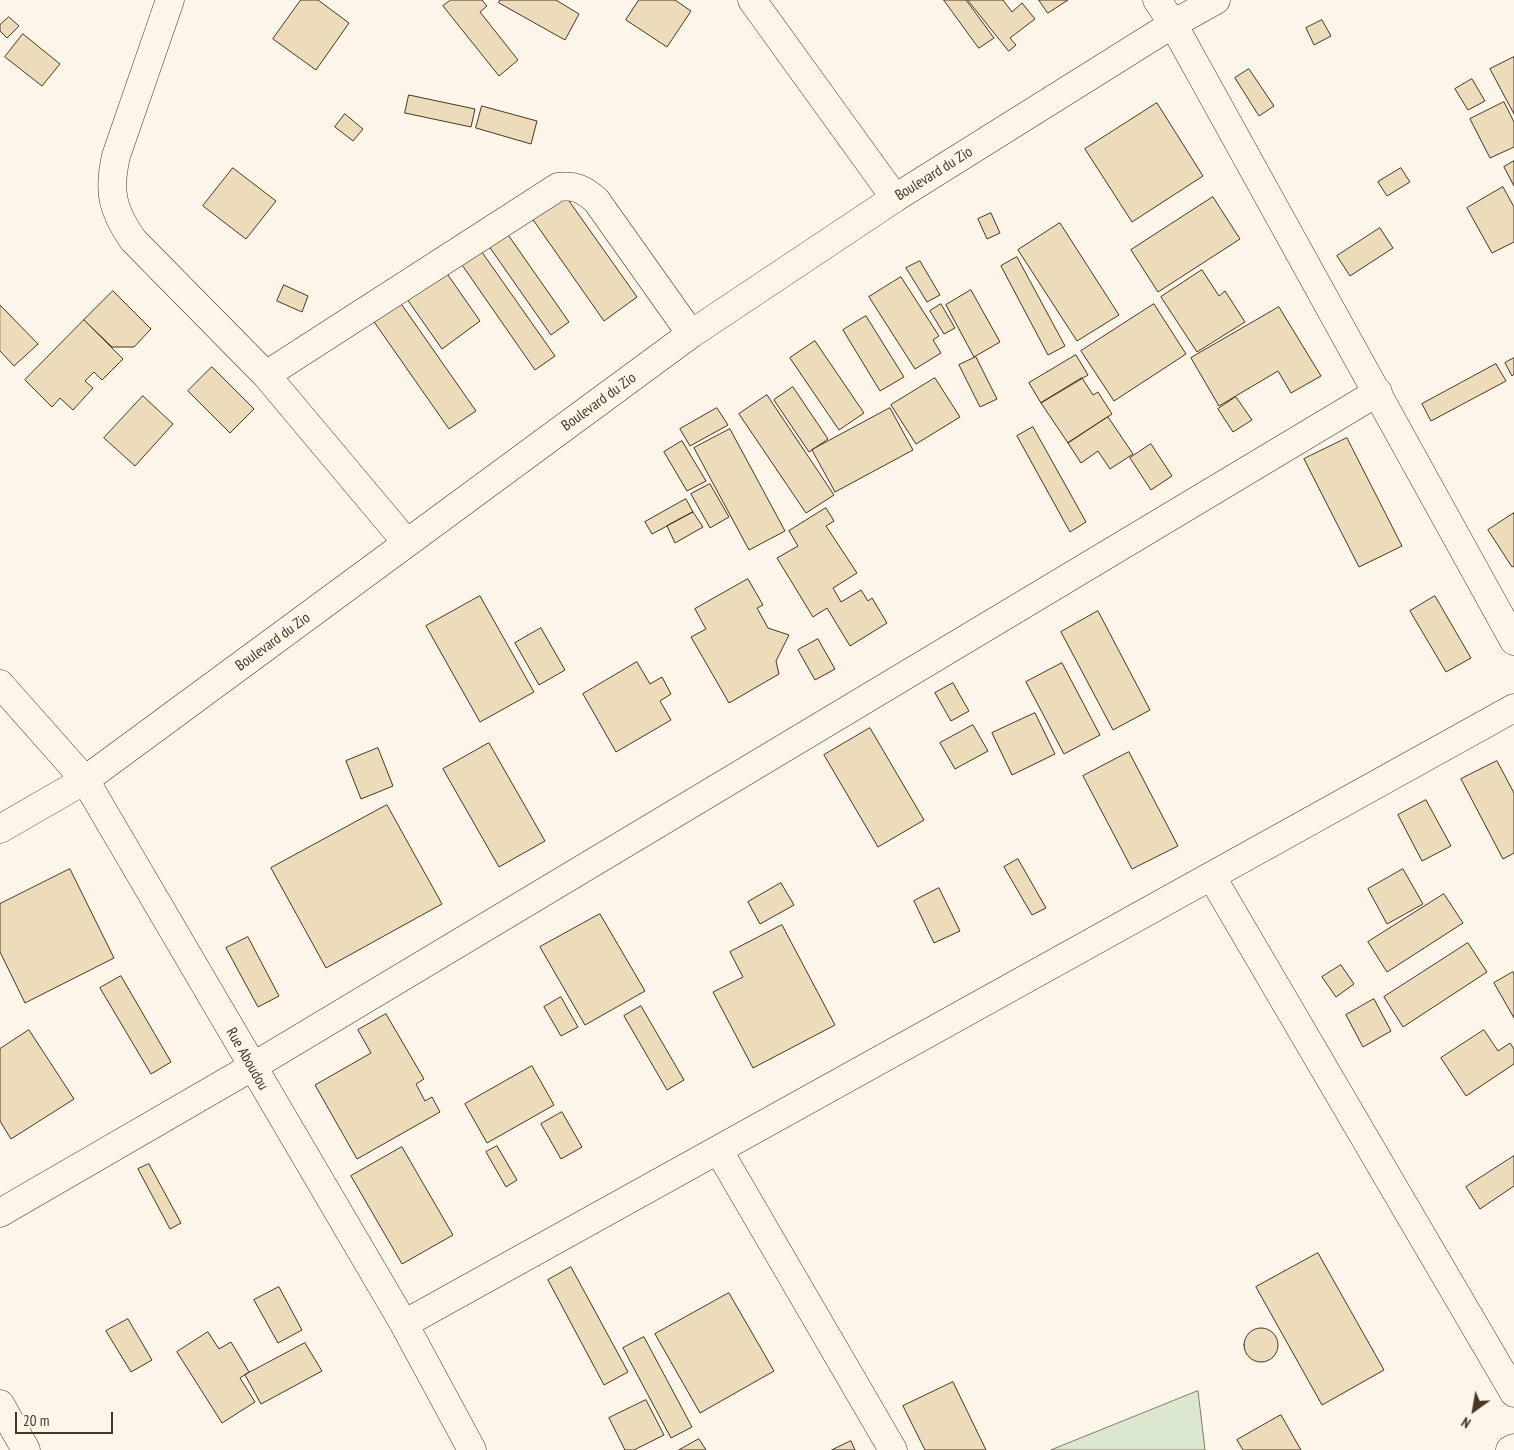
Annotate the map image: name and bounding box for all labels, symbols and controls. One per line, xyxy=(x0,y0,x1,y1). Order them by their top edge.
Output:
street label: Boulevard du Zio xyxy=(892,143,976,205)
street label: Boulevard du Zio xyxy=(558,369,640,435)
street label: Boulevard du Zio xyxy=(232,609,314,675)
street label: Rue Aboudou xyxy=(222,1025,272,1093)
north arrow xyxy=(1449,1385,1499,1435)
scale bar xyxy=(18,1402,115,1434)
text: 20 m xyxy=(23,1411,49,1430)
text: N xyxy=(1458,1413,1474,1432)

